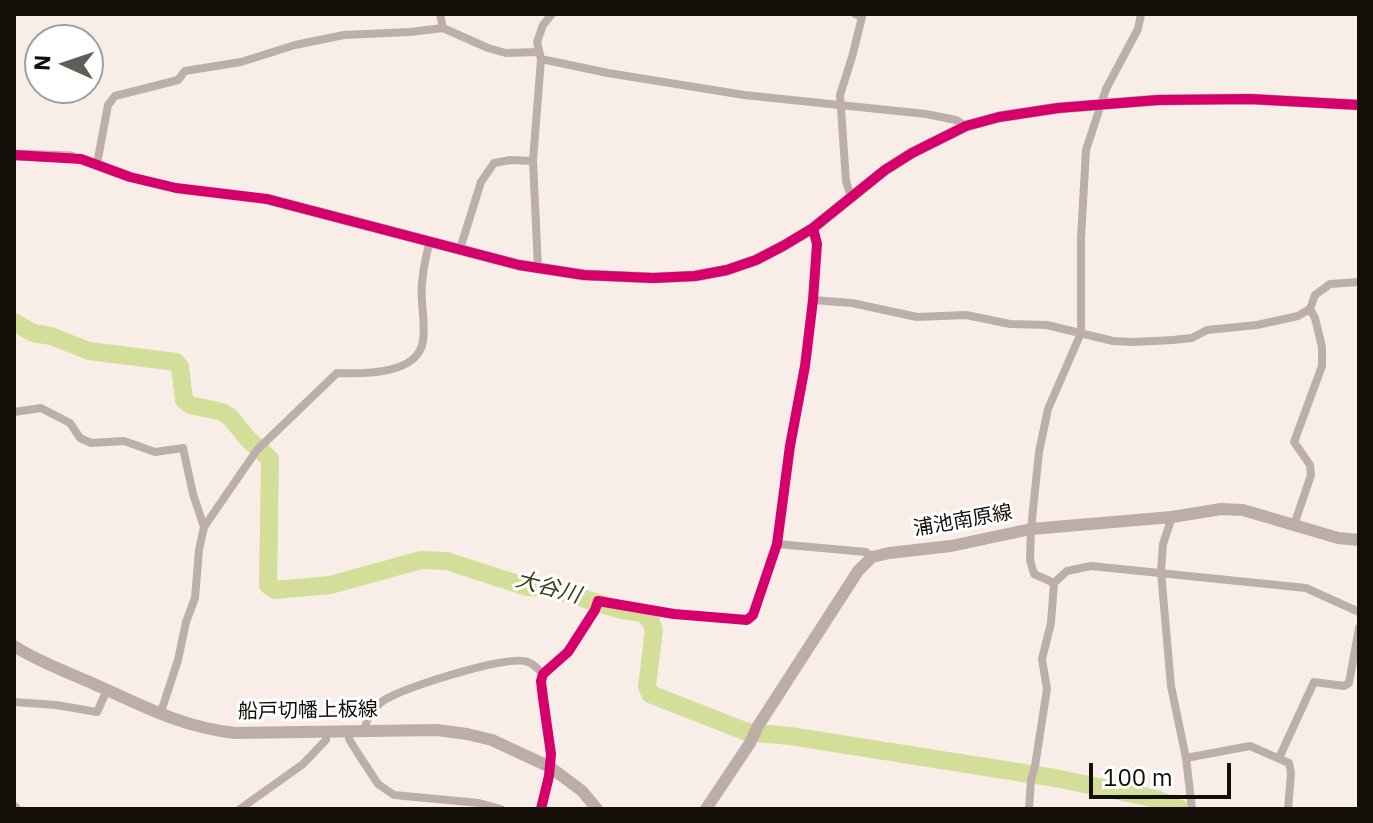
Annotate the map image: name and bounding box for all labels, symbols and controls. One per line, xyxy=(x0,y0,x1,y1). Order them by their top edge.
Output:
north arrow xyxy=(24,24,104,104)
text: N xyxy=(27,54,56,72)
street label: 浦池南原線 xyxy=(912,500,1014,542)
water label: 大谷川 xyxy=(513,567,583,609)
street label: 船戸切幡上板線 xyxy=(238,698,378,724)
scale bar xyxy=(1093,747,1235,797)
text: 100 m xyxy=(1103,761,1173,793)

